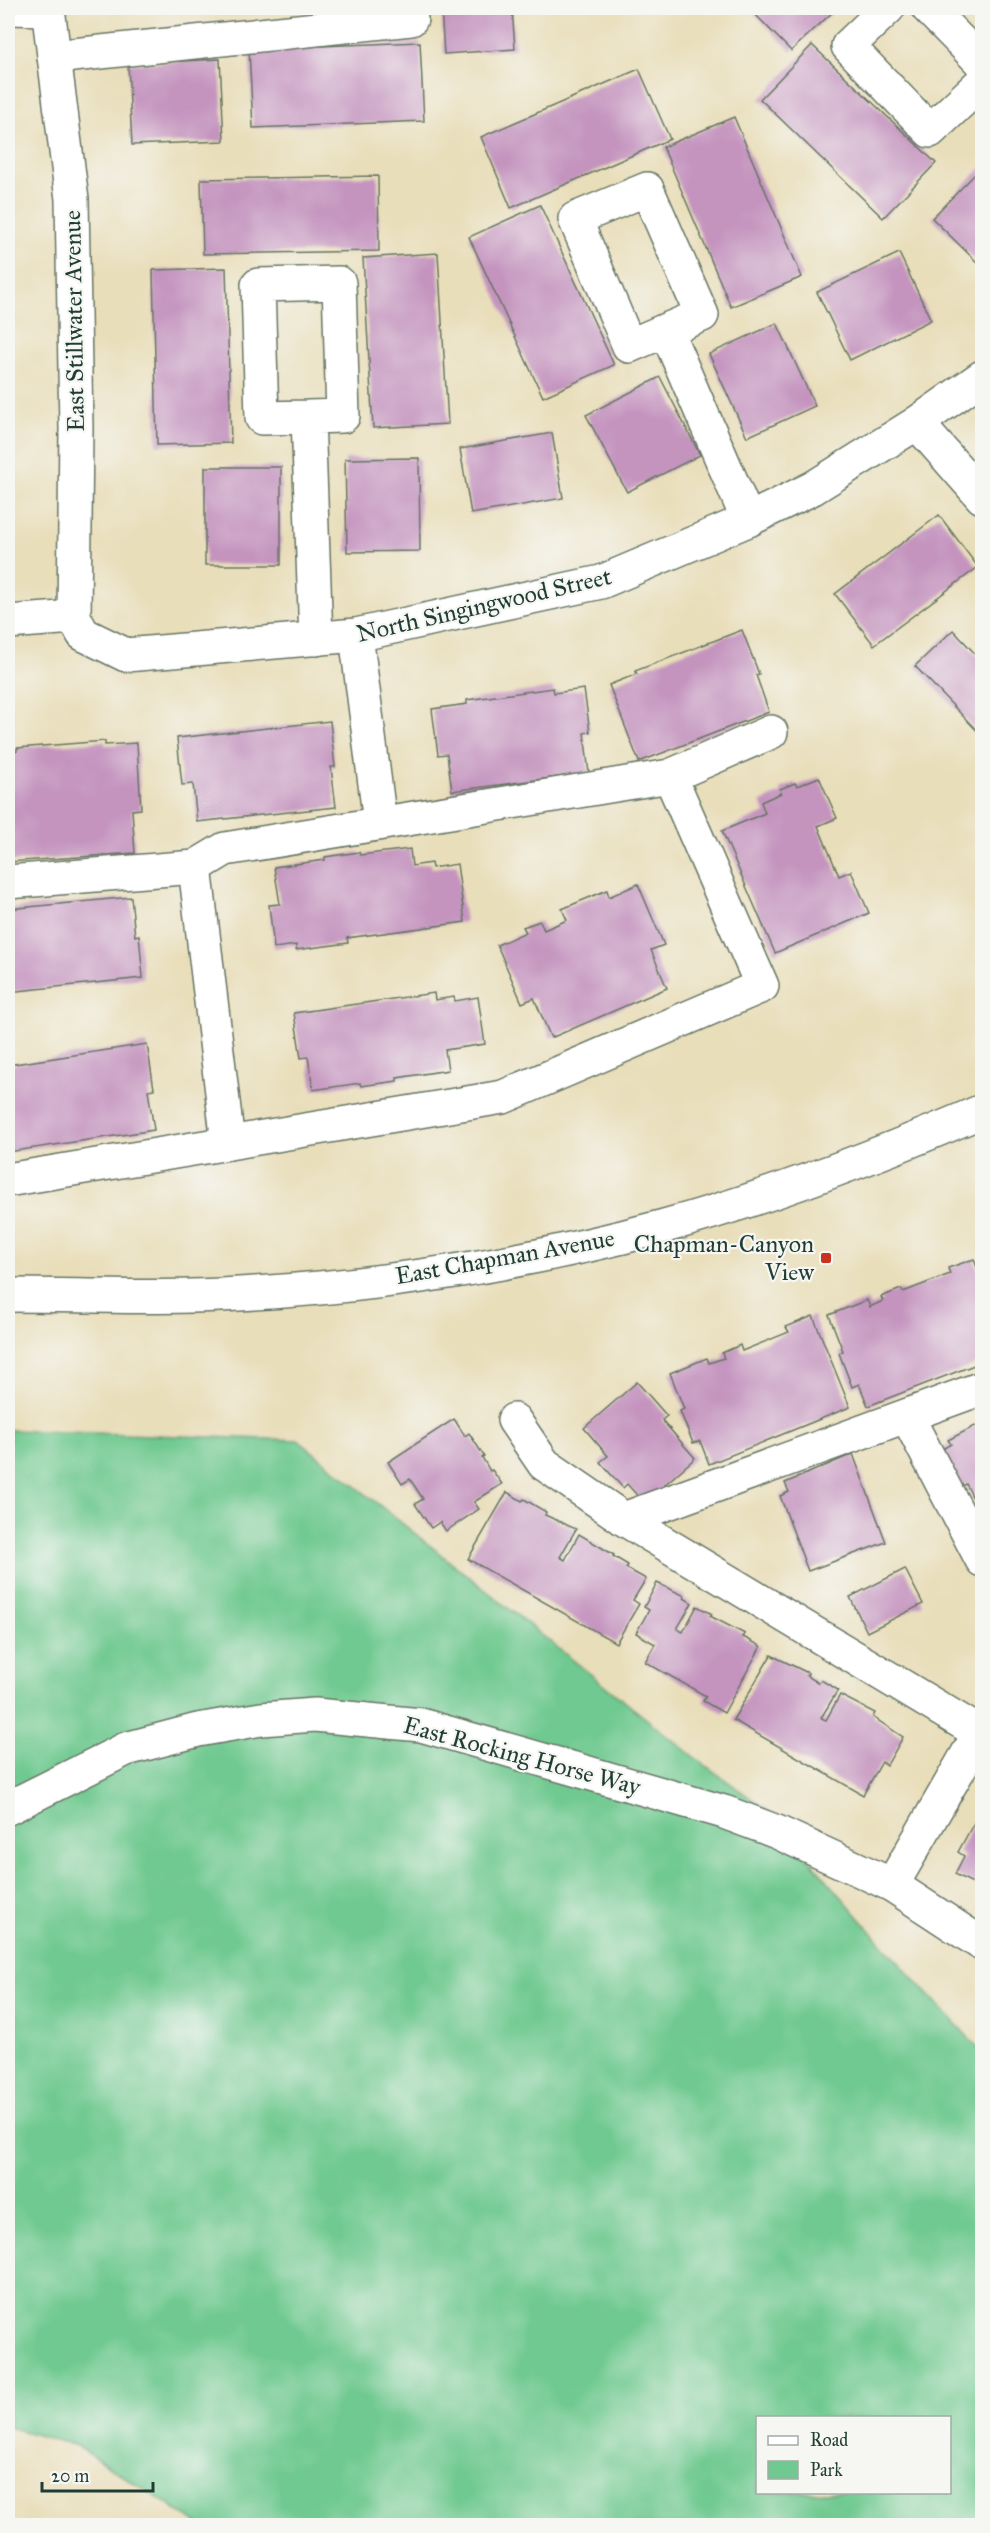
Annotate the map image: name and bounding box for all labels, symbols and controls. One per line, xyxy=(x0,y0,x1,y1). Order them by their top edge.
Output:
street label: East Stillwater Avenue xyxy=(57,210,91,432)
street label: North Singingwood Street xyxy=(354,561,615,649)
street label: East Chapman Avenue xyxy=(393,1223,617,1291)
place label: Chapman-Canyon View xyxy=(634,1229,815,1287)
marker: Chapman-Canyon View xyxy=(819,1251,833,1265)
street label: East Rocking Horse Way xyxy=(400,1710,645,1802)
legend xyxy=(756,2416,951,2494)
text: Road xyxy=(810,2429,848,2451)
scale bar xyxy=(42,2455,153,2493)
text: Park xyxy=(810,2459,843,2481)
text: 20 m xyxy=(51,2465,89,2487)

